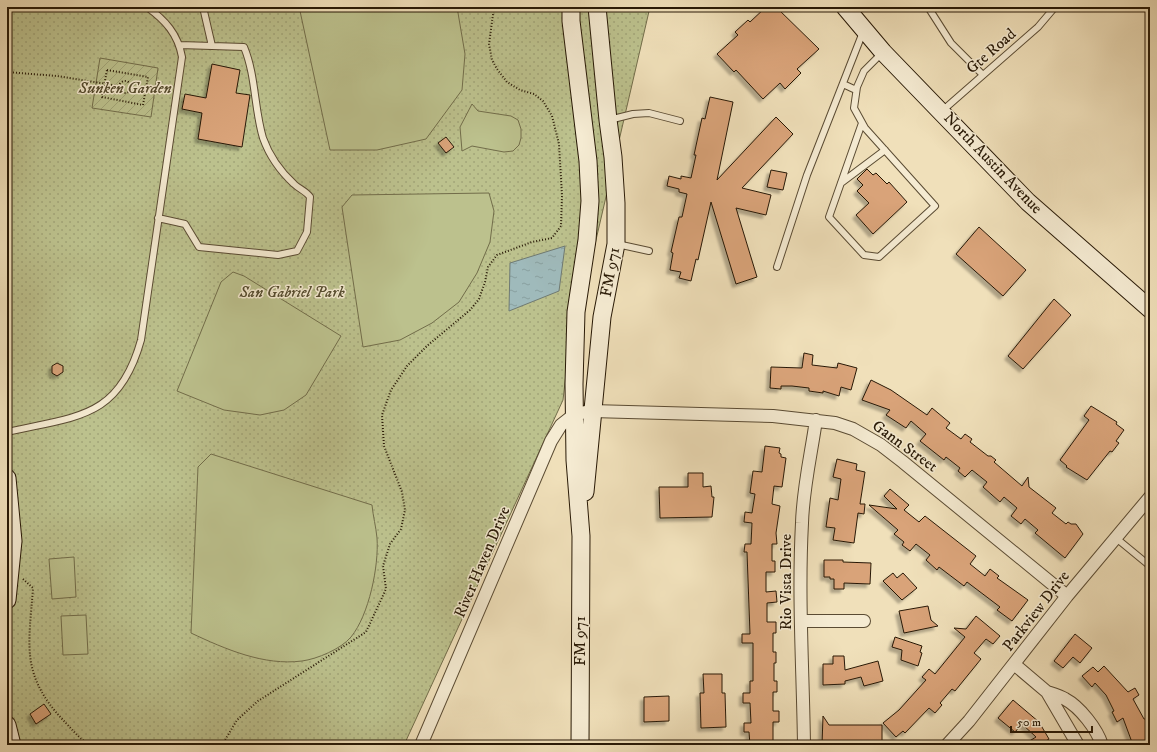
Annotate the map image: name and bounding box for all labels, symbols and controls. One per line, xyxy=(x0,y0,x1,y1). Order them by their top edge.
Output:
street label: Gte Road xyxy=(962,24,1020,78)
park label: Sunken Garden xyxy=(77,78,172,98)
street label: North Austin Avenue xyxy=(939,108,1047,218)
street label: FM 971 xyxy=(596,245,624,298)
park label: San Gabriel Park xyxy=(238,282,345,302)
street label: Gann Street xyxy=(868,416,942,476)
street label: River Haven Drive xyxy=(450,503,515,621)
street label: Rio Vista Drive xyxy=(776,533,796,630)
street label: Parkview Drive xyxy=(998,566,1074,655)
street label: FM 971 xyxy=(570,616,590,666)
scale bar xyxy=(1011,708,1092,734)
text: 50 m xyxy=(1017,715,1041,730)

